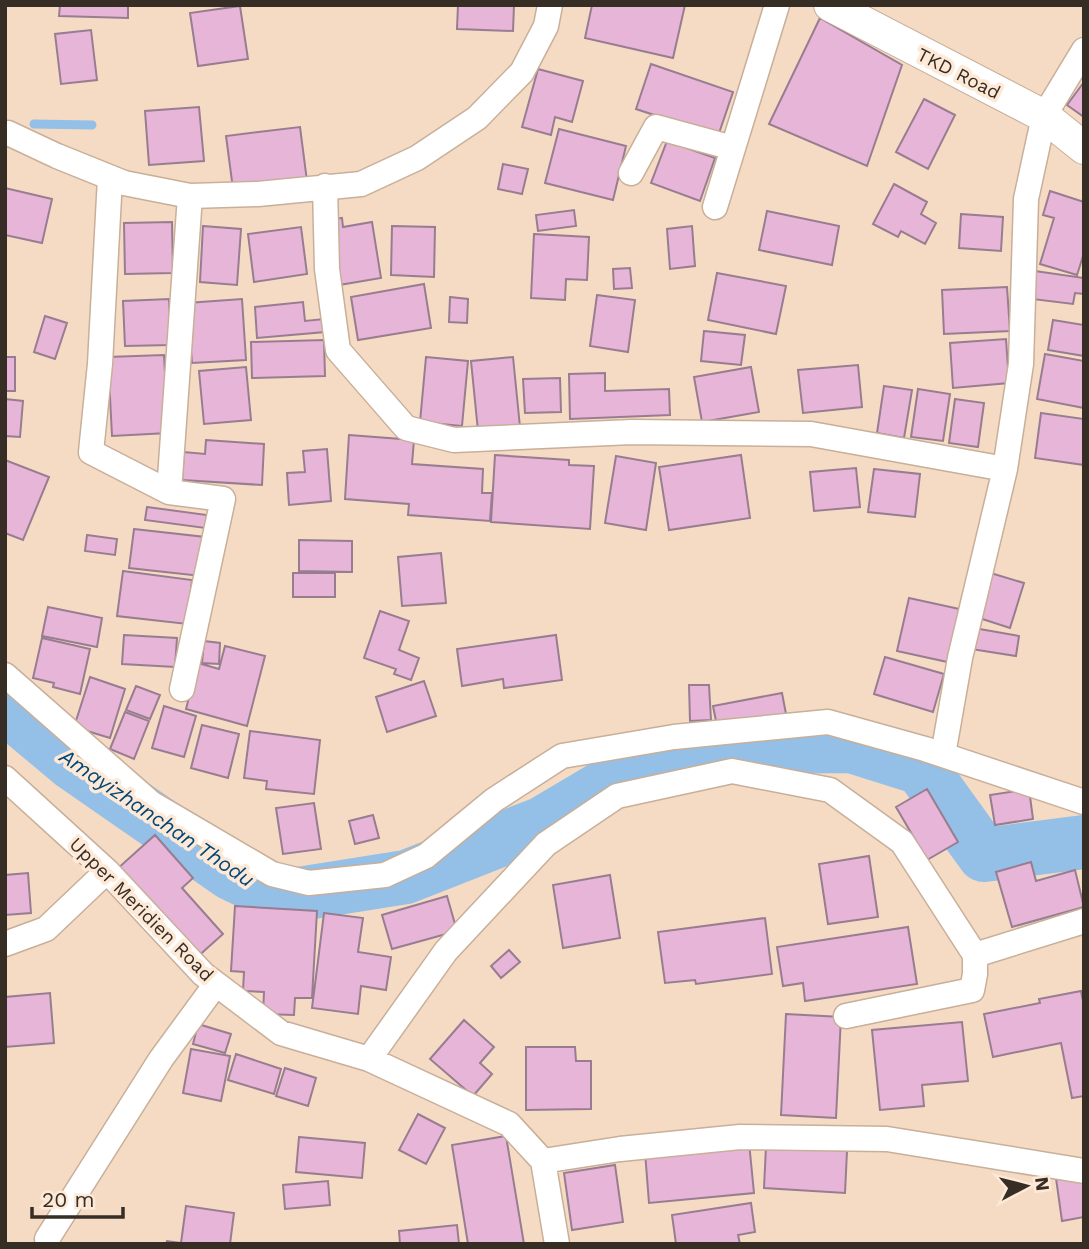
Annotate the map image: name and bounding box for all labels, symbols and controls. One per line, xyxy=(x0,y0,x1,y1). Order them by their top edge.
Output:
street label: TKD Road xyxy=(913,43,1004,104)
water label: Amayizhanchan Thodu xyxy=(55,743,259,892)
street label: Upper Meridien Road xyxy=(65,833,218,986)
north arrow xyxy=(991,1151,1061,1221)
scale bar xyxy=(32,1176,122,1220)
text: N xyxy=(1030,1176,1055,1192)
text: 20 m xyxy=(42,1187,94,1212)

